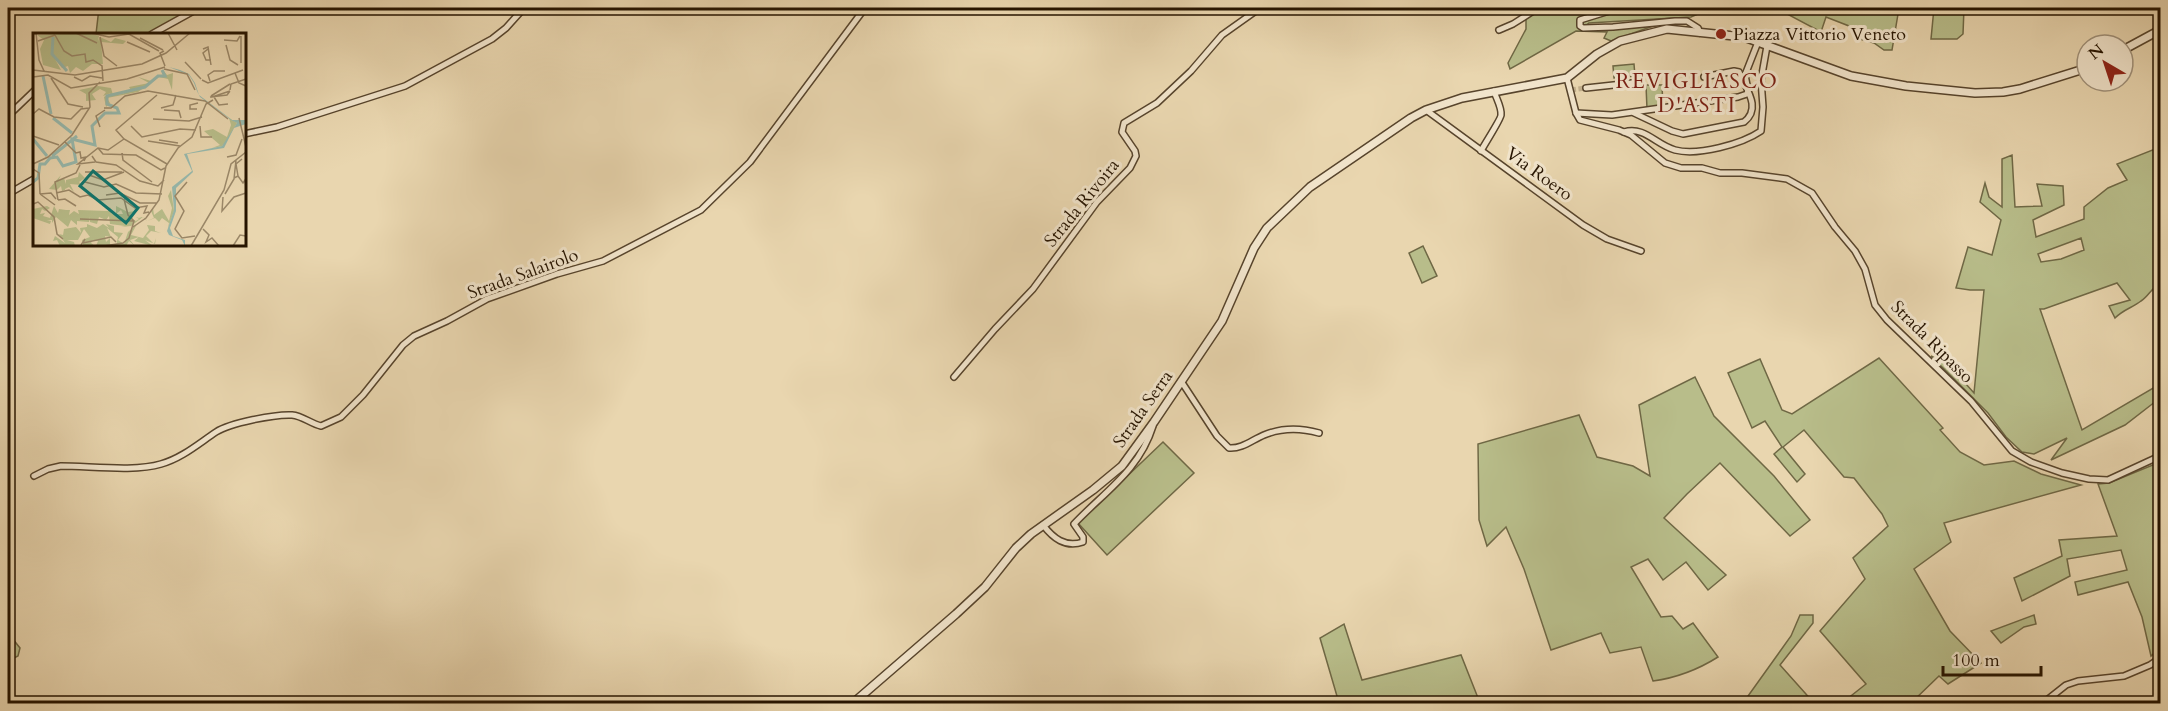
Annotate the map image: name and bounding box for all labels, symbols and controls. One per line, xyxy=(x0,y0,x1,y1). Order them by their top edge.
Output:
place label: Piazza Vittorio Veneto xyxy=(1733,22,1906,47)
marker: Piazza Vittorio Veneto xyxy=(1714,27,1728,41)
inset map xyxy=(33,33,246,246)
north arrow xyxy=(2075,33,2135,93)
text: N xyxy=(2084,39,2109,65)
district label: REVIGLIASCO D'ASTI xyxy=(1616,67,1778,120)
street label: Via Roero xyxy=(1500,141,1578,207)
street label: Strada Rivoira xyxy=(1039,153,1126,252)
street label: Strada Salairolo xyxy=(464,242,582,306)
street label: Strada Ripasso xyxy=(1885,295,1979,389)
street label: Strada Serra xyxy=(1107,365,1179,453)
scale bar xyxy=(1943,639,2040,677)
text: 100 m xyxy=(1952,648,2000,673)

